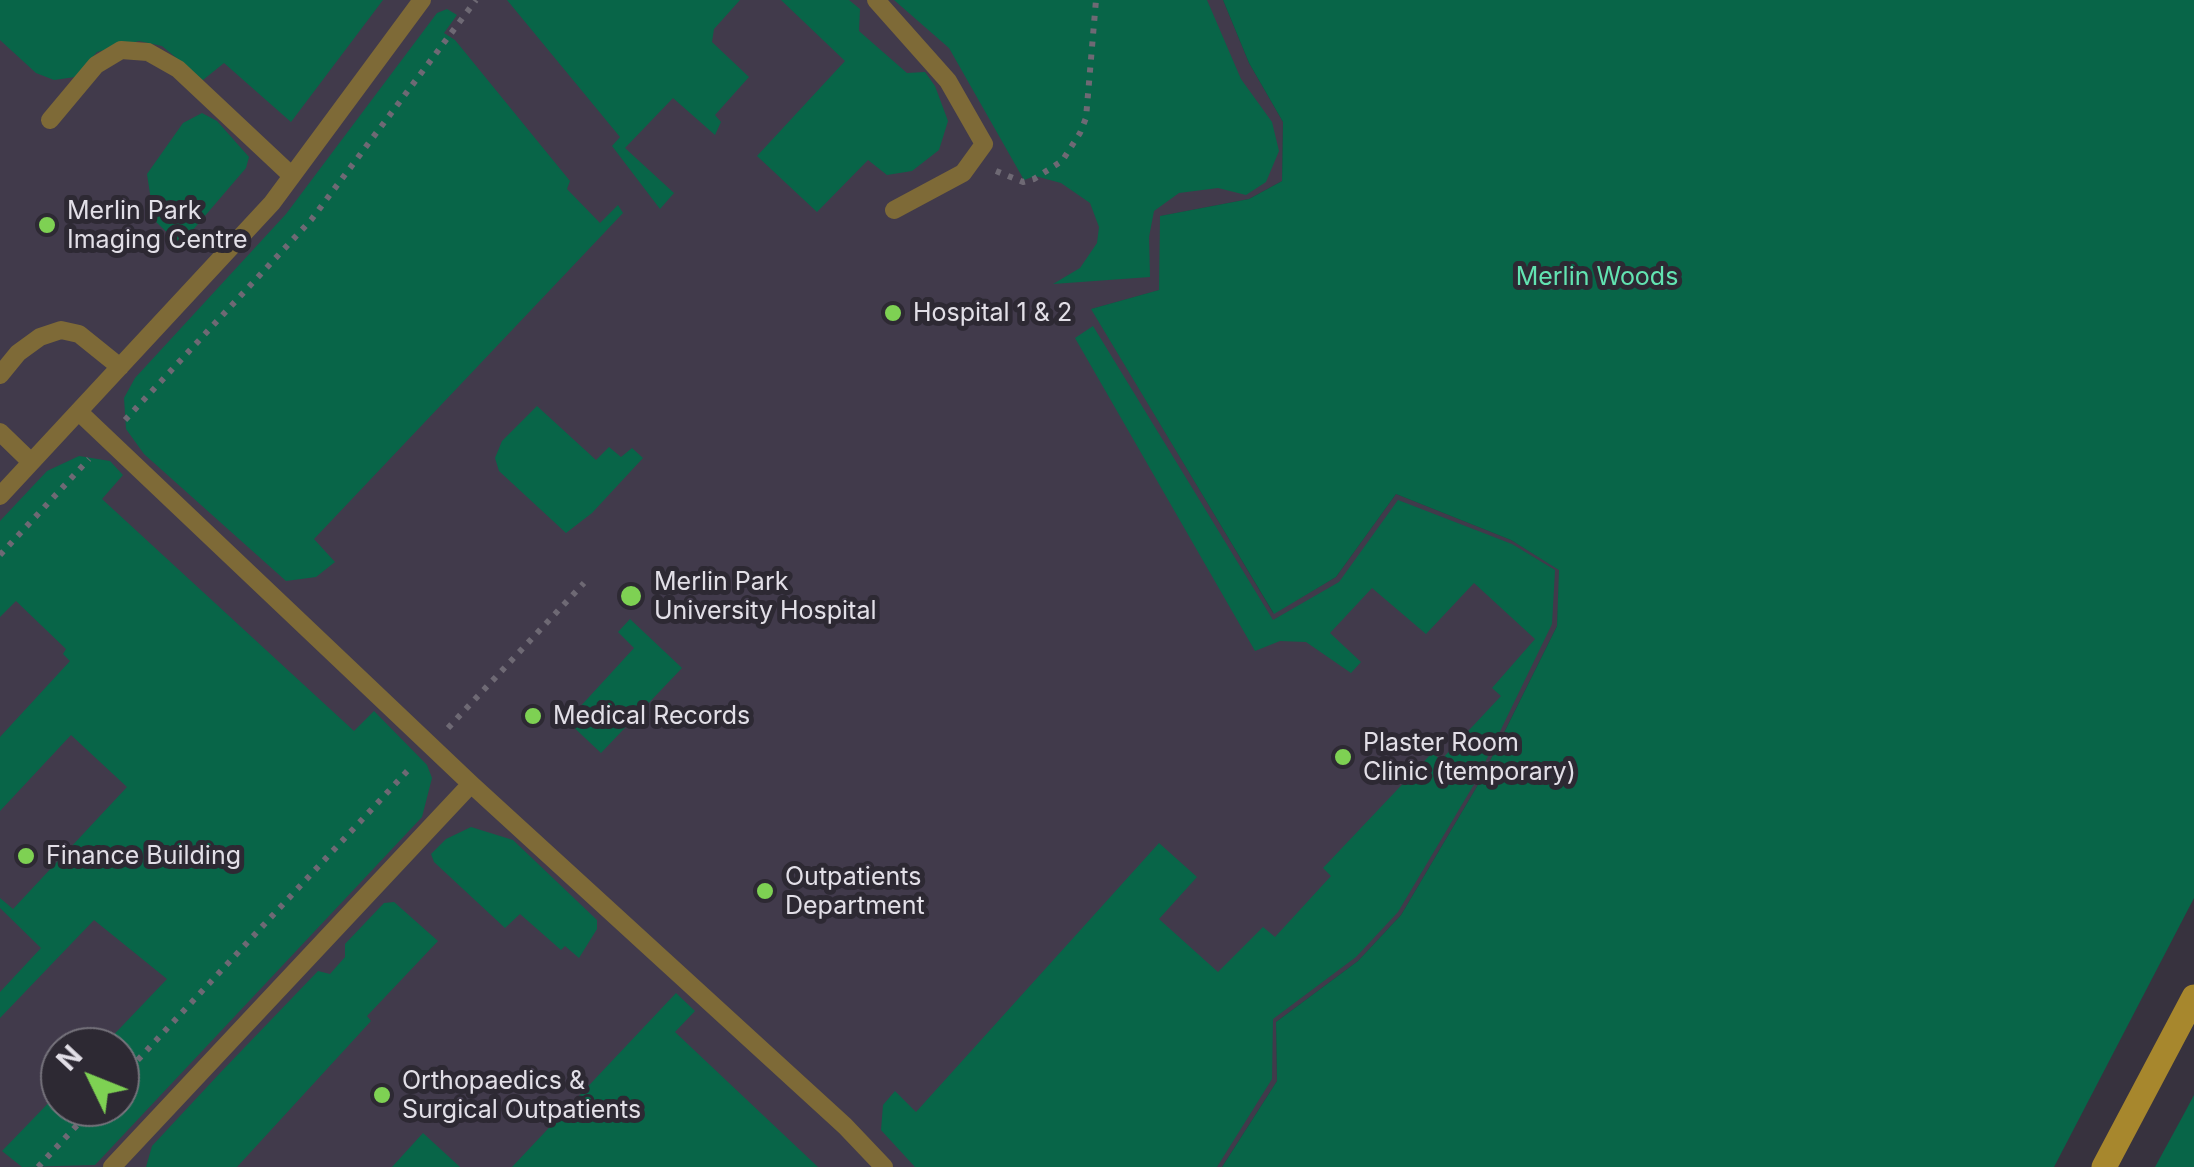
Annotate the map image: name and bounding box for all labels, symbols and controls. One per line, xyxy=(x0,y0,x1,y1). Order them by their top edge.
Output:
place label: Merlin Park Imaging Centre xyxy=(67,196,248,255)
marker: Merlin Park Imaging Centre xyxy=(36,214,58,236)
park label: Merlin Woods xyxy=(1516,262,1678,292)
place label: Hospital 1 & 2 xyxy=(913,298,1072,328)
marker: Hospital 1 & 2 xyxy=(882,302,904,324)
place label: Merlin Park University Hospital xyxy=(654,567,876,626)
marker: Merlin Park University Hospital xyxy=(618,583,644,609)
place label: Medical Records xyxy=(553,701,750,731)
marker: Medical Records xyxy=(522,705,544,727)
place label: Plaster Room Clinic (temporary) xyxy=(1363,728,1576,787)
marker: Plaster Room Clinic (temporary) xyxy=(1332,746,1354,768)
place label: Finance Building xyxy=(46,841,241,871)
marker: Finance Building xyxy=(15,845,37,867)
place label: Outpatients Department xyxy=(785,862,925,921)
marker: Outpatients Department xyxy=(754,880,776,902)
north arrow xyxy=(40,1027,140,1127)
text: N xyxy=(50,1039,89,1077)
place label: Orthopaedics & Surgical Outpatients xyxy=(402,1066,641,1125)
marker: Orthopaedics & Surgical Outpatients xyxy=(371,1084,393,1106)

